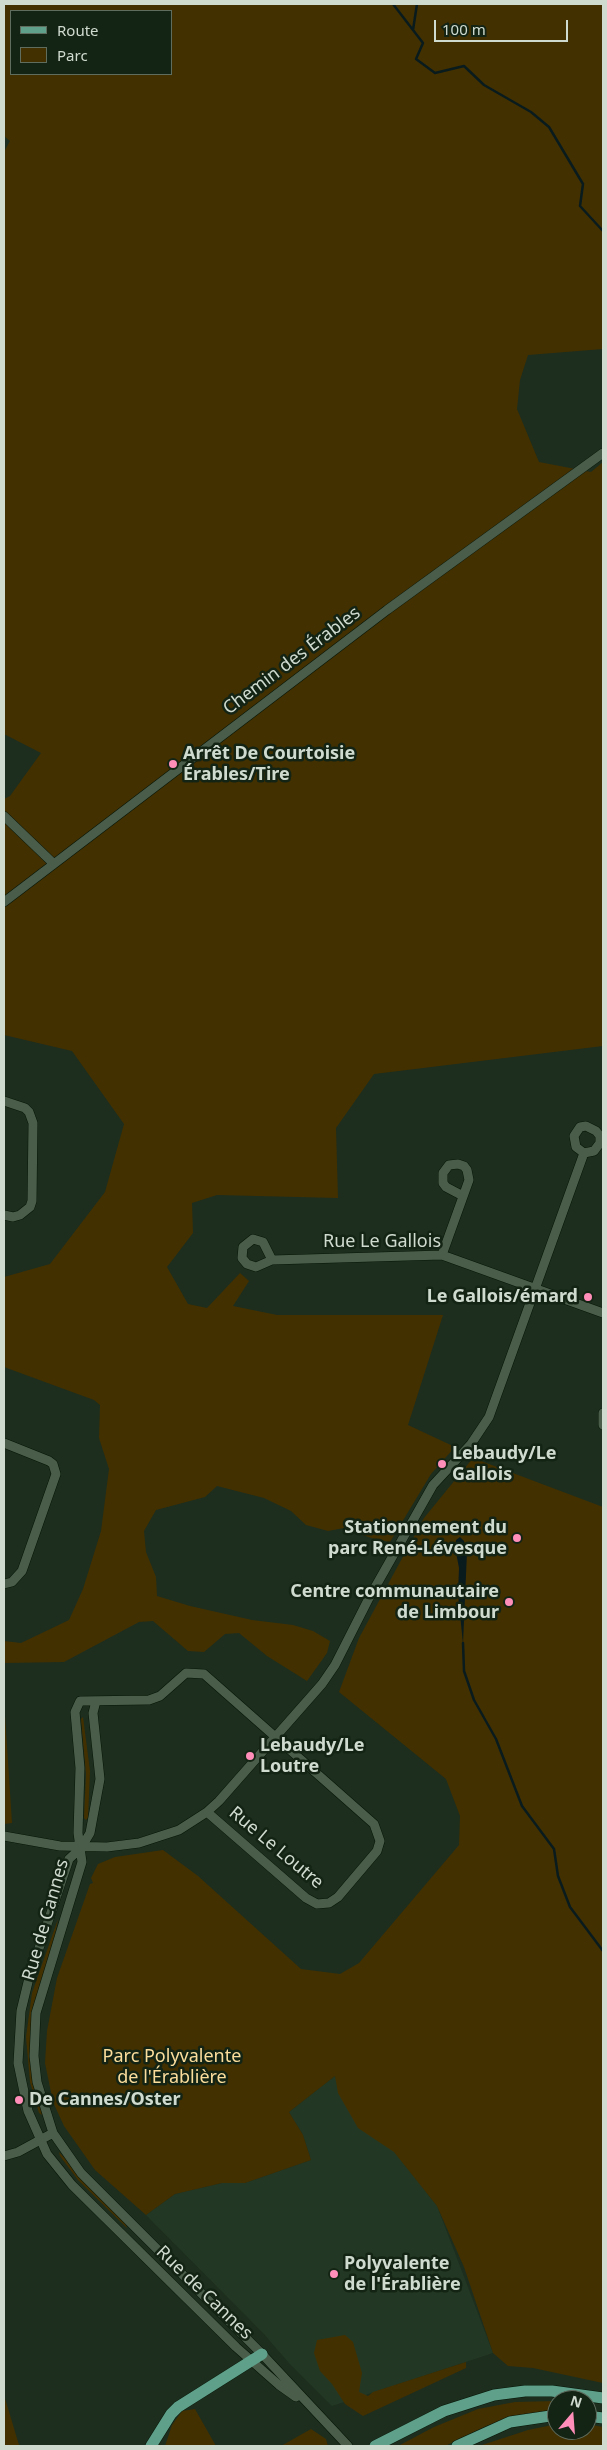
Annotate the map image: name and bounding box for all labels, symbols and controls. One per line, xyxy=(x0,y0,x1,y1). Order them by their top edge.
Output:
legend xyxy=(10,10,172,75)
scale bar xyxy=(437,10,571,42)
text: 100 m xyxy=(442,19,486,39)
text: Route xyxy=(57,20,99,40)
text: Parc xyxy=(57,45,88,65)
street label: Chemin des Érables xyxy=(219,602,365,720)
place label: Arrêt De Courtoisie Érables/Tire xyxy=(183,743,355,786)
marker: Arrêt De Courtoisie Érables/Tire xyxy=(167,758,179,770)
street label: Rue Le Gallois xyxy=(323,1231,441,1253)
place label: Le Gallois/émard xyxy=(427,1286,578,1308)
marker: Le Gallois/émard xyxy=(582,1291,594,1303)
place label: Lebaudy/Le Gallois xyxy=(452,1443,557,1486)
marker: Lebaudy/Le Gallois xyxy=(436,1458,448,1470)
place label: Stationnement du parc René-Lévesque xyxy=(328,1517,507,1560)
marker: Stationnement du parc René-Lévesque xyxy=(511,1532,523,1544)
place label: Centre communautaire de Limbour xyxy=(290,1581,499,1624)
marker: Centre communautaire de Limbour xyxy=(503,1596,515,1608)
place label: Lebaudy/Le Loutre xyxy=(260,1735,365,1778)
marker: Lebaudy/Le Loutre xyxy=(244,1750,256,1762)
street label: Rue Le Loutre xyxy=(224,1802,328,1894)
street label: Rue de Cannes xyxy=(18,1857,74,1983)
park label: Parc Polyvalente de l'Érablière xyxy=(103,2046,241,2088)
place label: De Cannes/Oster xyxy=(29,2089,180,2111)
marker: De Cannes/Oster xyxy=(13,2094,25,2106)
street label: Rue de Cannes xyxy=(151,2242,257,2344)
place label: Polyvalente de l'Érablière xyxy=(344,2253,461,2296)
marker: Polyvalente de l'Érablière xyxy=(328,2268,340,2280)
north arrow xyxy=(547,2390,597,2440)
text: N xyxy=(568,2390,585,2412)

